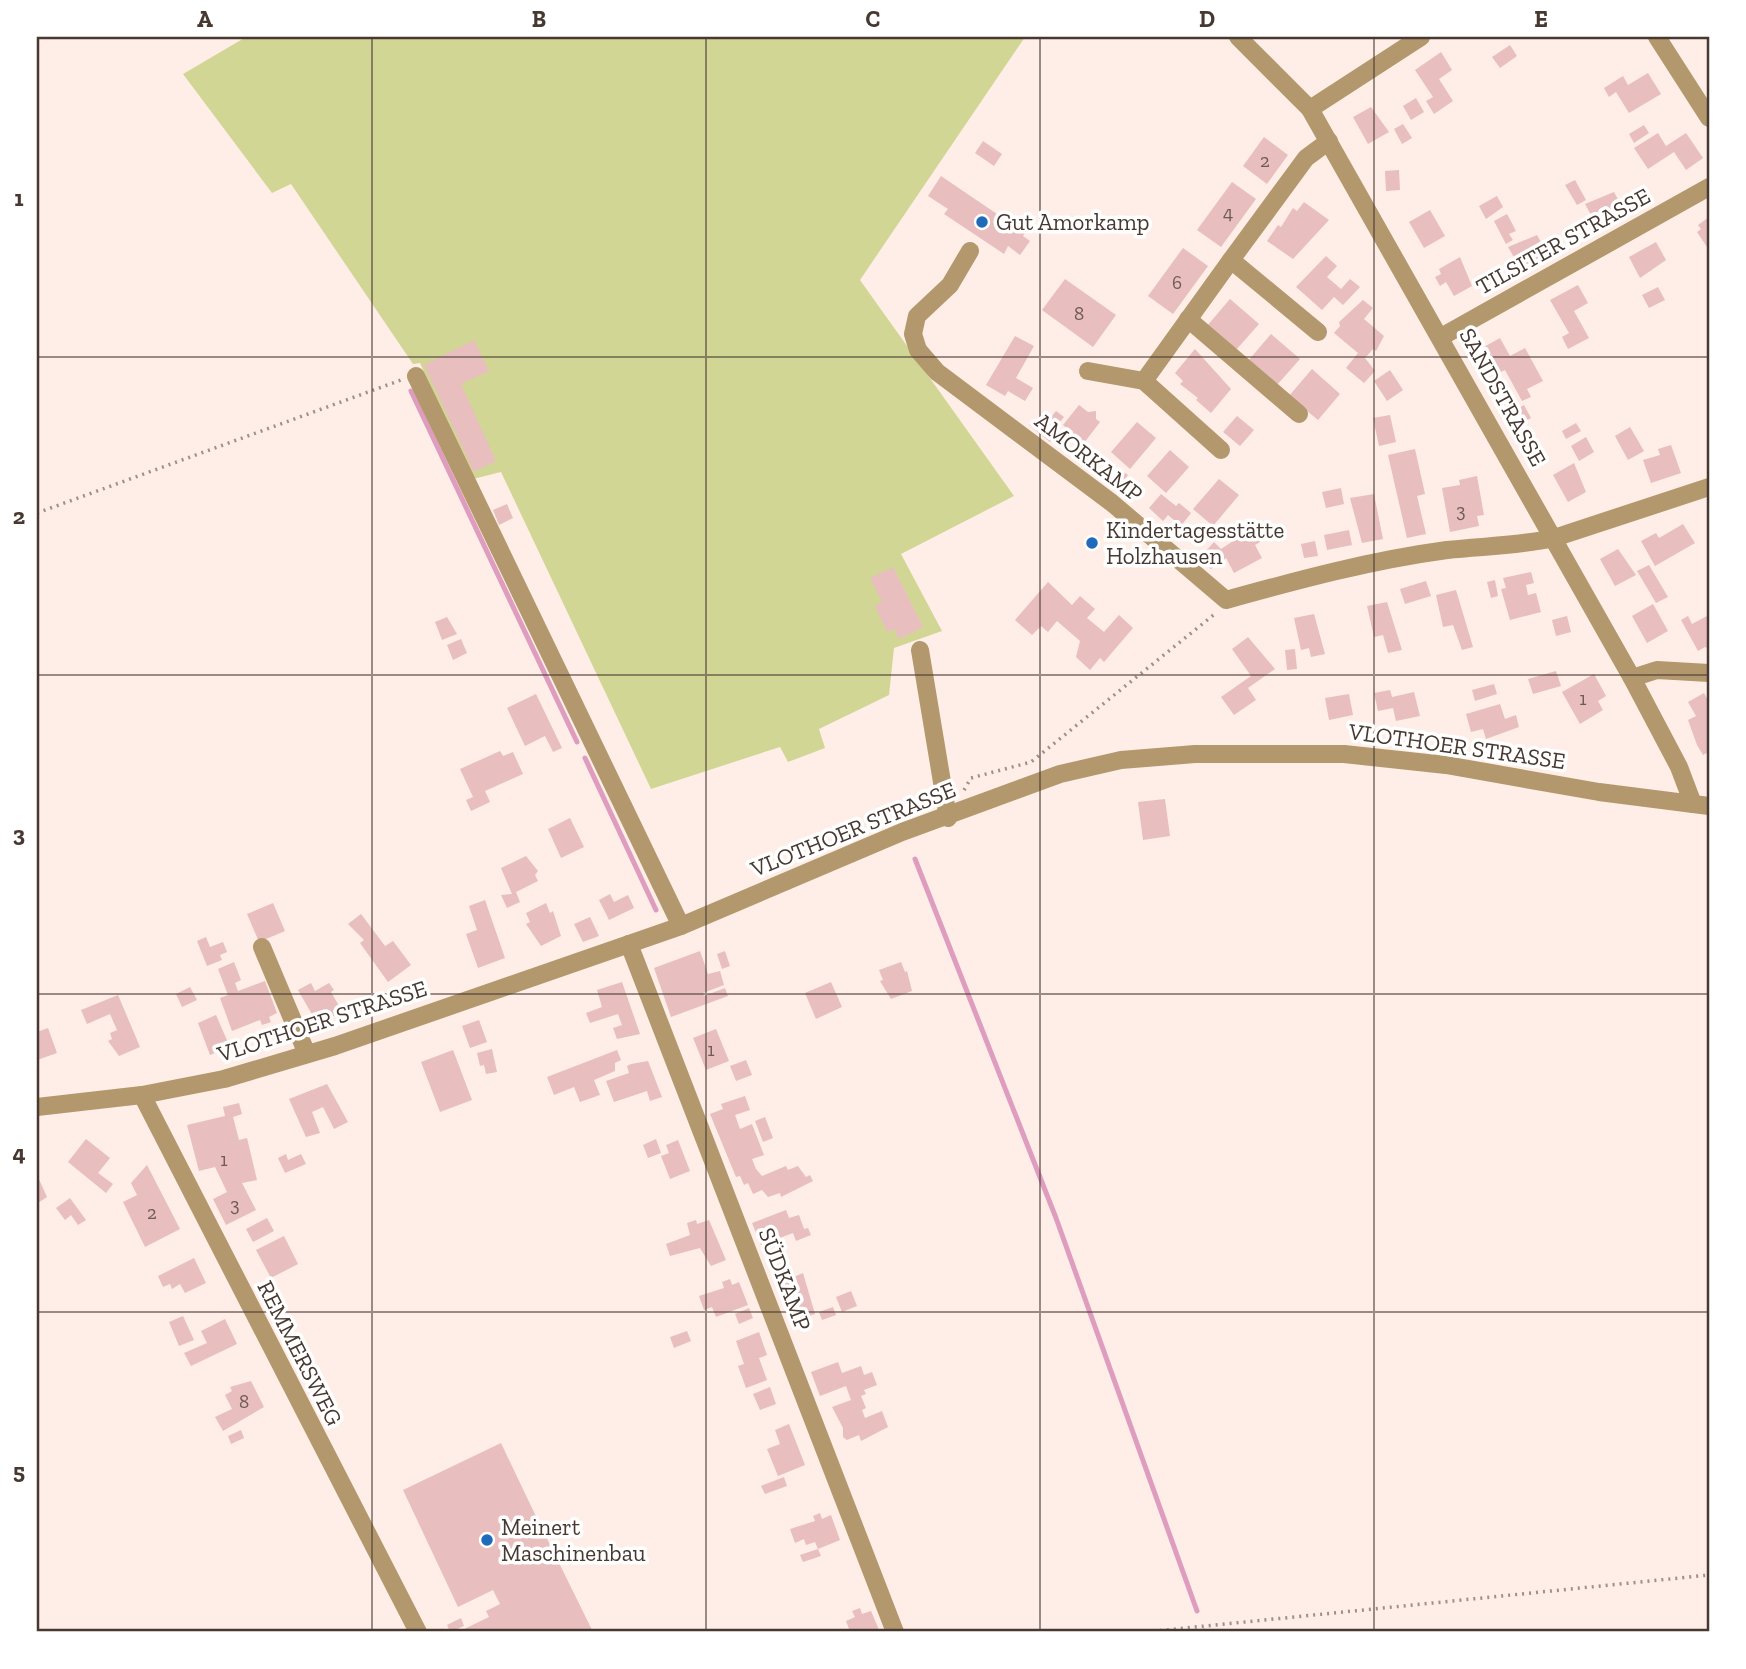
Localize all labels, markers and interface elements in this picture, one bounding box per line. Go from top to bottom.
text: A [197,5,213,33]
text: B [532,5,546,33]
text: C [866,5,880,33]
text: D [1199,5,1215,33]
text: E [1534,5,1548,33]
house number: 2 [1260,149,1270,172]
street label: TILSITER STRASSE [1471,182,1655,300]
text: 1 [14,184,24,212]
house number: 4 [1223,201,1233,224]
place label: Gut Amorkamp [996,208,1150,236]
marker: Gut Amorkamp [974,214,990,230]
house number: 6 [1172,271,1182,294]
house number: 8 [1074,302,1084,325]
street label: SANDSTRASSE [1454,323,1552,471]
street label: AMORKAMP [1030,406,1148,508]
house number: 3 [1456,499,1466,522]
text: 2 [13,502,25,530]
place label: Kindertagesstätte Holzhausen [1106,516,1284,570]
marker: Kindertagesstätte Holzhausen [1084,535,1100,551]
house number: 1 [1579,687,1587,710]
street label: VLOTHOER STRASSE [1346,717,1567,775]
street label: VLOTHOER STRASSE [746,775,960,883]
text: 3 [13,820,25,848]
street label: VLOTHOER STRASSE [213,974,430,1068]
house number: 1 [707,1038,715,1061]
text: 4 [12,1139,26,1167]
house number: 1 [220,1148,228,1171]
house number: 3 [230,1193,240,1216]
house number: 2 [147,1201,157,1224]
street label: SÜDKAMP [753,1224,817,1334]
street label: REMMERSWEG [251,1276,349,1430]
house number: 8 [239,1390,249,1413]
text: 5 [13,1457,25,1485]
place label: Meinert Maschinenbau [501,1513,646,1567]
marker: Meinert Maschinenbau [479,1532,495,1548]

